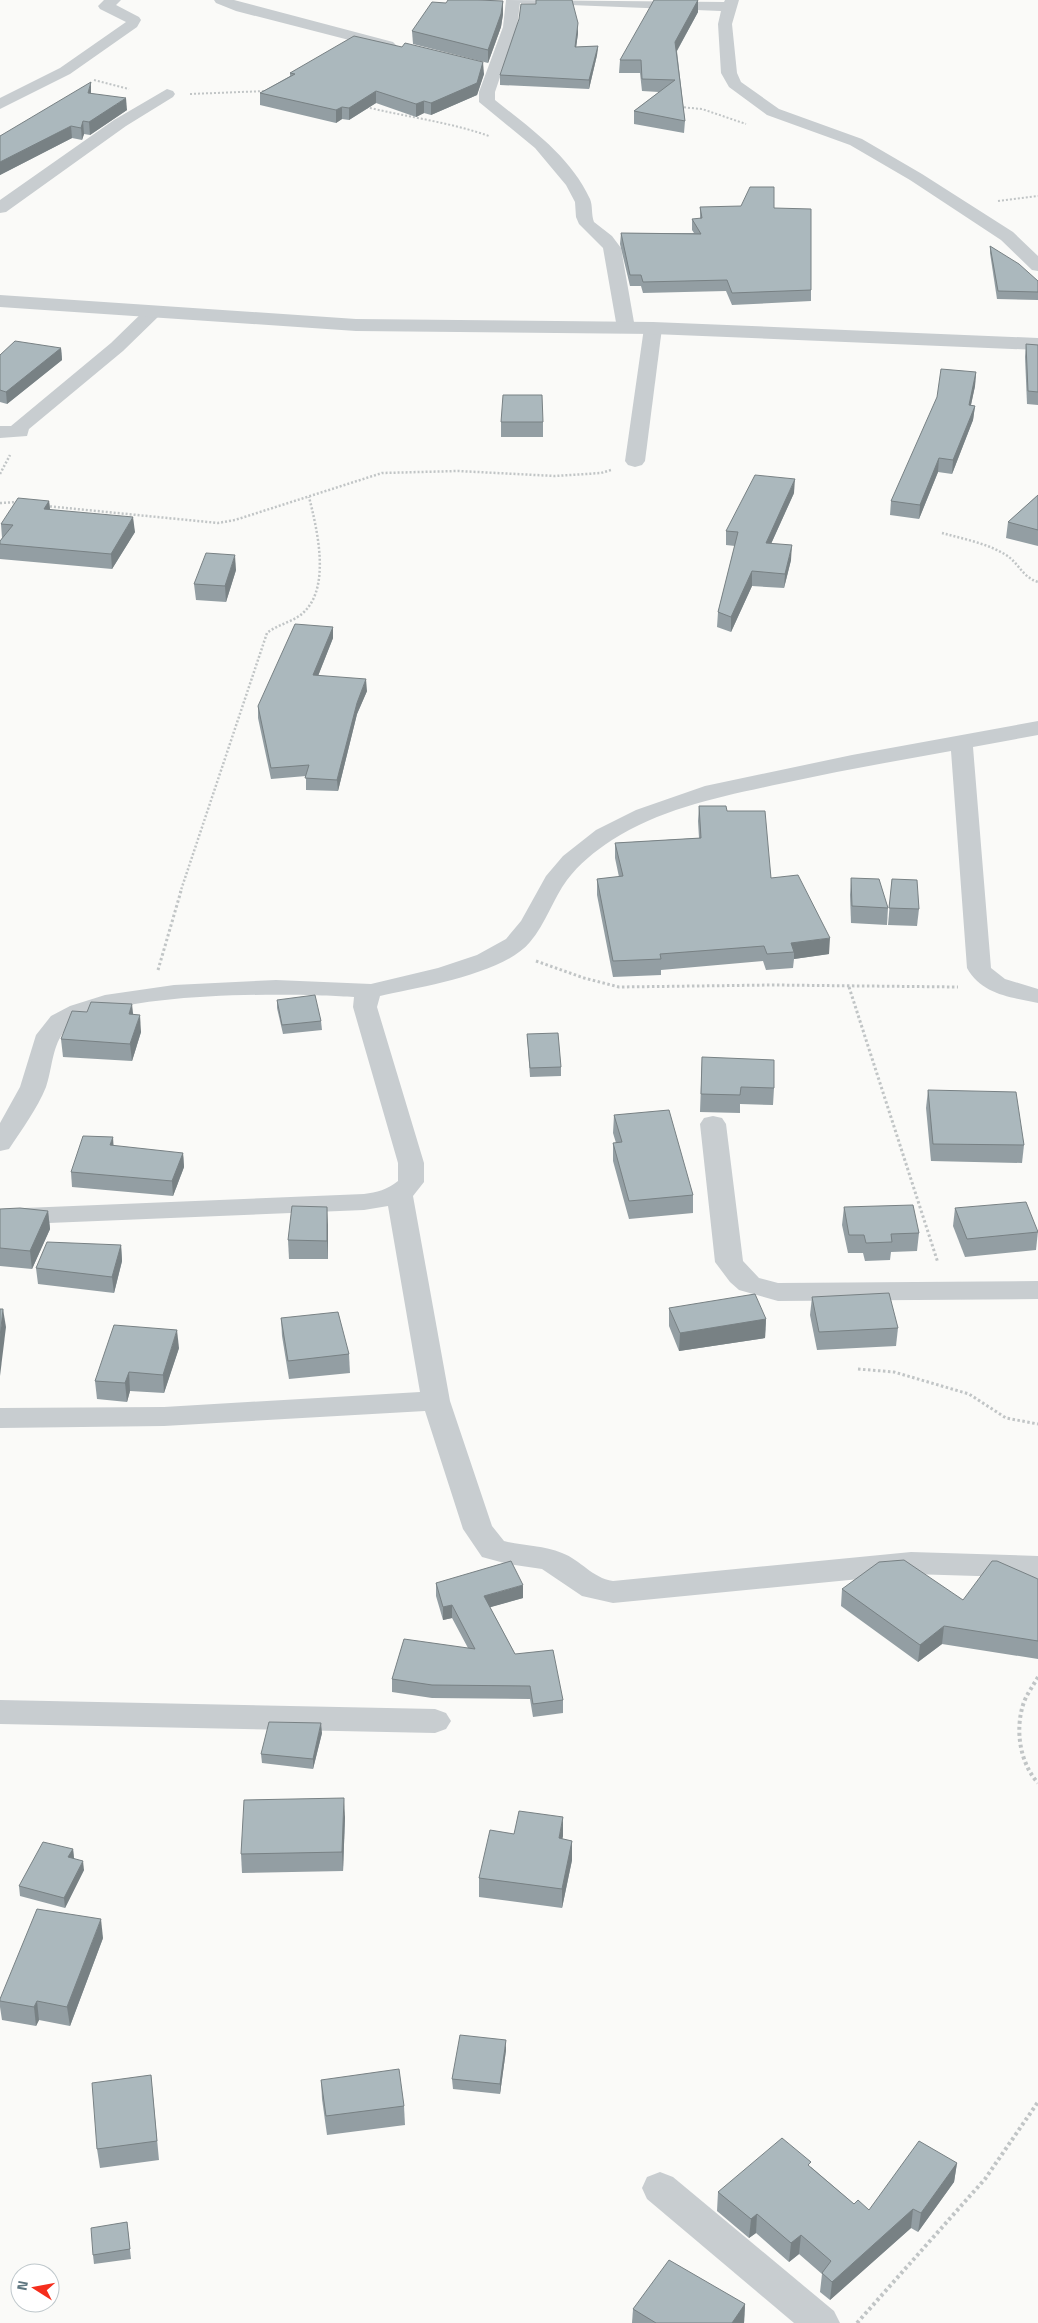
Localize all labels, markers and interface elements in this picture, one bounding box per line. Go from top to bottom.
north arrow [10,2263,60,2313]
text: N [11,2279,33,2292]

